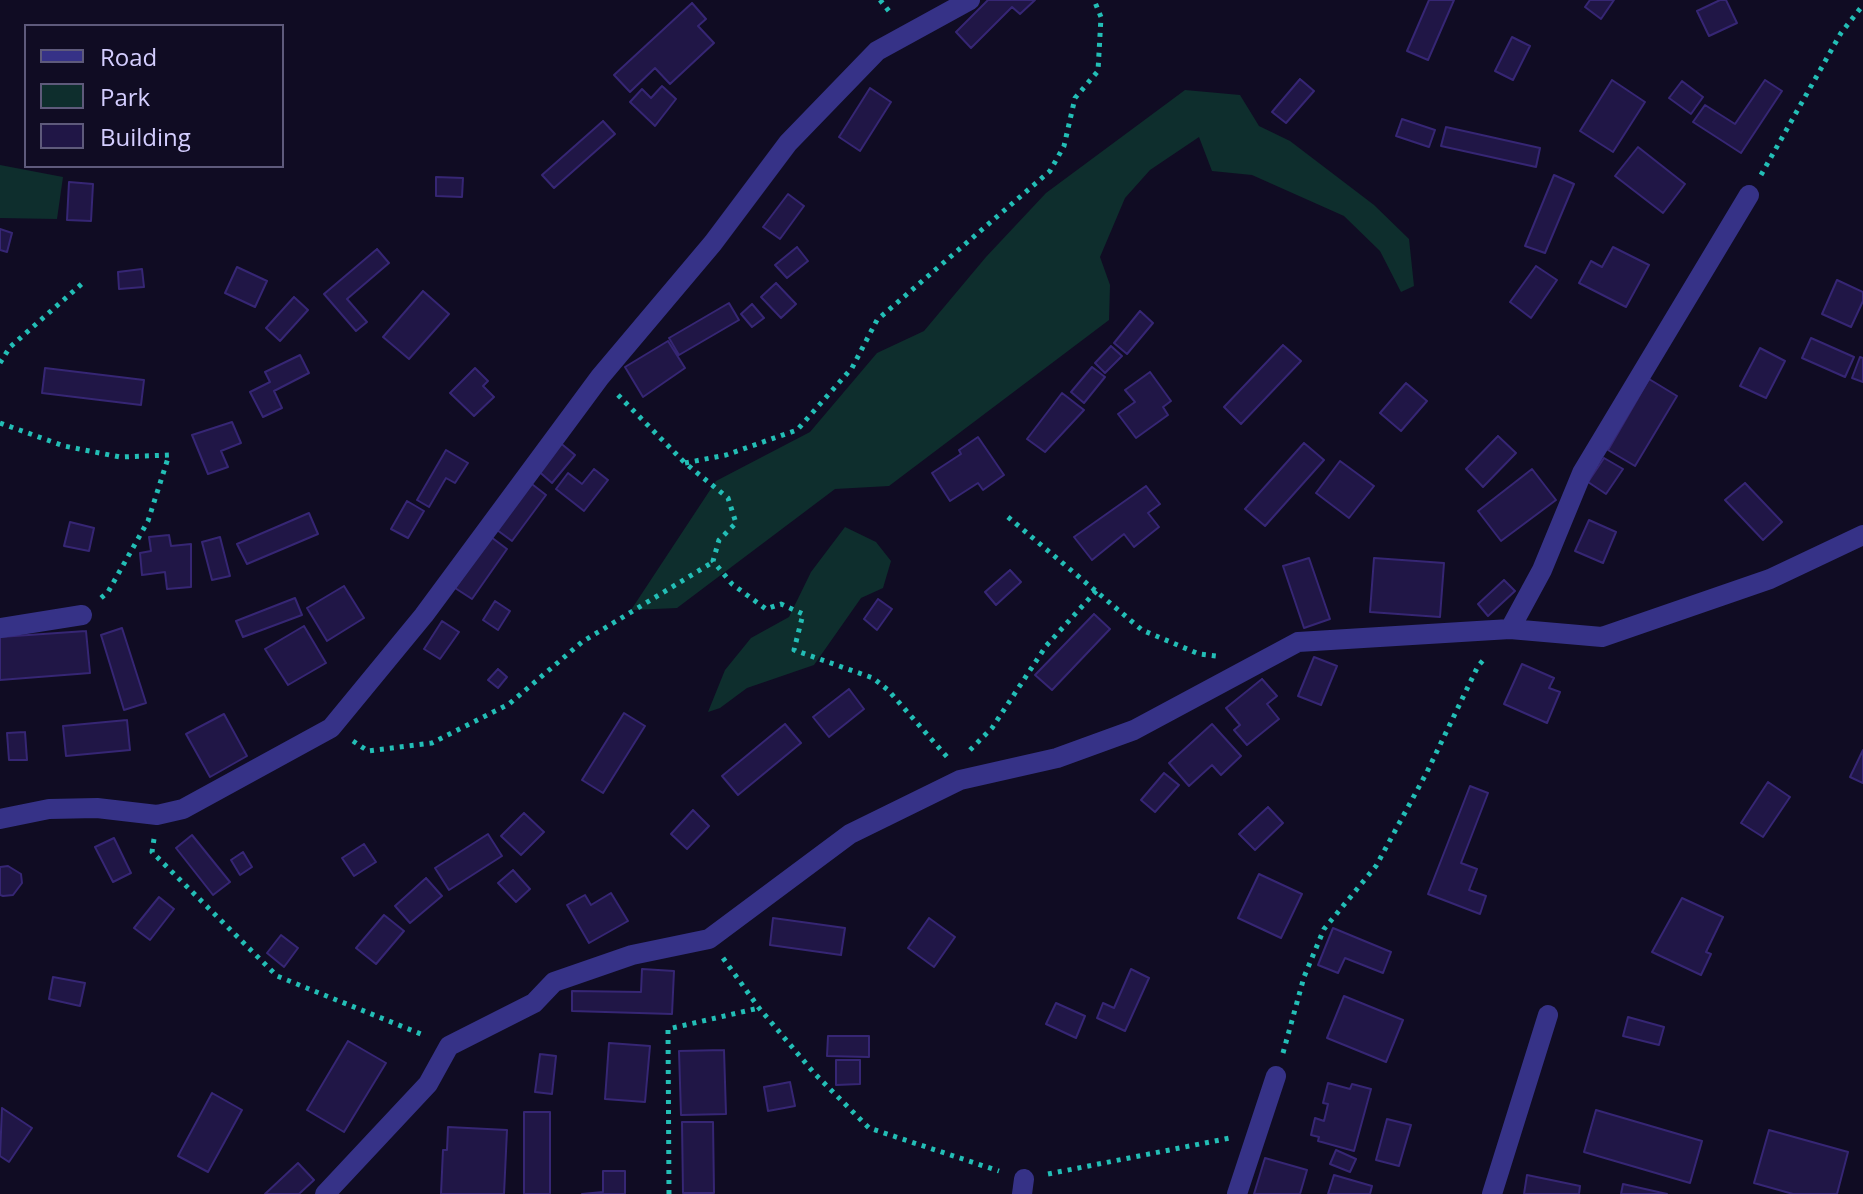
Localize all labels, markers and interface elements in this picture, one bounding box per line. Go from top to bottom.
legend [24,24,284,168]
text: Road [100,40,157,73]
text: Park [100,80,150,113]
text: Building [100,120,191,153]

